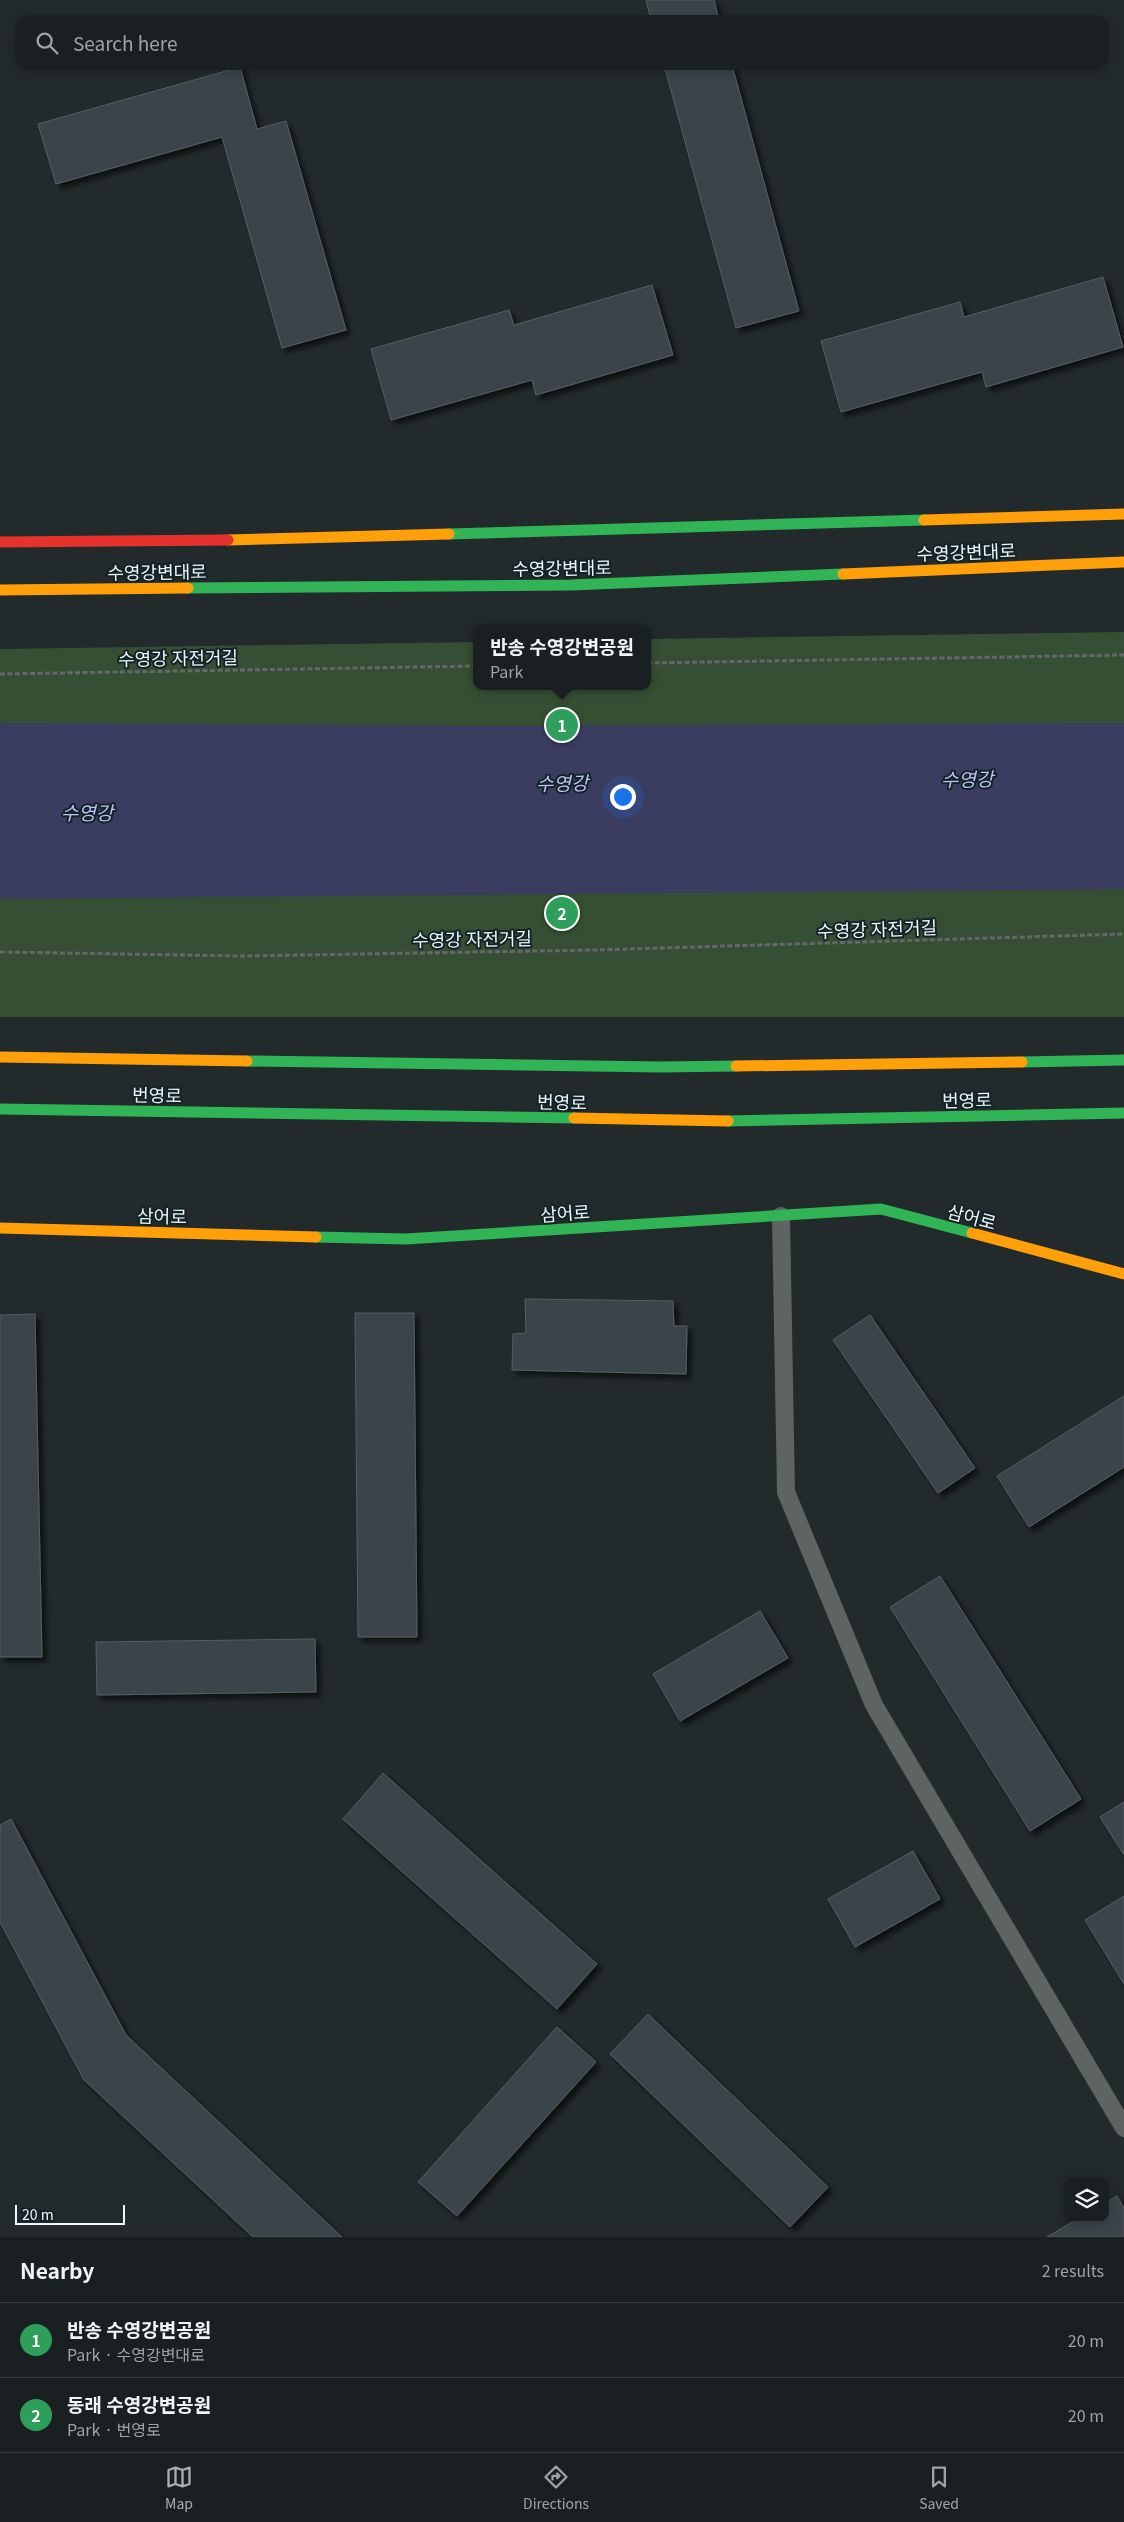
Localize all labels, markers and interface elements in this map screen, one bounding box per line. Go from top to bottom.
search box [15,15,1109,70]
icon: search [33,29,61,57]
text: Search here [73,29,177,56]
street label: 수영강변대로 [916,536,1016,566]
street label: 수영강변대로 [512,553,612,581]
street label: 수영강변대로 [107,557,207,585]
popup [473,625,651,690]
text: 반송 수영강변공원 [490,632,634,659]
street label: 수영강 자전거길 [118,643,238,671]
text: Park [490,659,523,683]
pin: 1 [546,706,578,744]
water label: 수영강 [941,764,996,792]
water label: 수영강 [536,768,591,796]
your location [610,784,636,810]
water label: 수영강 [61,798,116,825]
pin: 2 [546,894,578,932]
street label: 수영강 자전거길 [817,913,937,943]
street label: 수영강 자전거길 [412,924,532,952]
street label: 번영로 [132,1081,182,1107]
street label: 번영로 [942,1086,992,1112]
street label: 번영로 [537,1088,587,1114]
street label: 삼어로 [539,1197,591,1227]
street label: 삼어로 [945,1197,999,1235]
street label: 삼어로 [137,1202,187,1228]
map controls [1064,2177,1109,2222]
button: layers [1064,2177,1109,2222]
scale bar [15,2202,125,2225]
text: 20 m [22,2204,54,2224]
text: Nearby [20,2255,94,2285]
text: 2 results [1042,2258,1104,2282]
text: 반송 수영강변공원 [67,2315,211,2342]
text: 1 [31,2328,41,2352]
text: 20 m [1068,2328,1104,2352]
text: Park · 수영강변대로 [67,2342,205,2366]
text: 동래 수영강변공원 [67,2390,211,2417]
text: 2 [31,2403,41,2427]
text: 20 m [1068,2403,1104,2427]
text: Park · 번영로 [67,2417,161,2441]
tab: Map [165,2463,193,2513]
tab: Directions [523,2463,589,2513]
tab: Saved [919,2463,959,2513]

